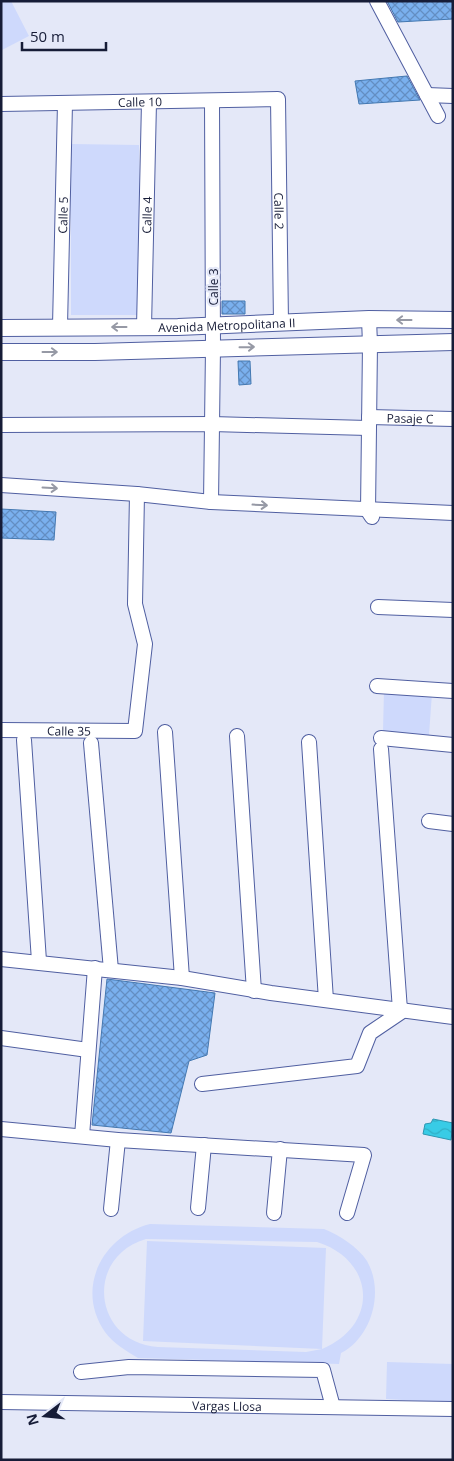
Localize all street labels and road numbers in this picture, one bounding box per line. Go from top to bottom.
street label: Calle 10 [118,93,162,110]
street label: Calle 2 [271,192,288,230]
street label: Calle 5 [54,196,71,234]
street label: Calle 4 [138,196,155,234]
street label: Calle 3 [205,268,222,306]
street label: Avenida Metropolitana II [158,314,296,336]
street label: Pasaje C [386,409,434,427]
street label: Calle 35 [47,722,91,739]
street label: Vargas Llosa [192,1396,262,1415]

